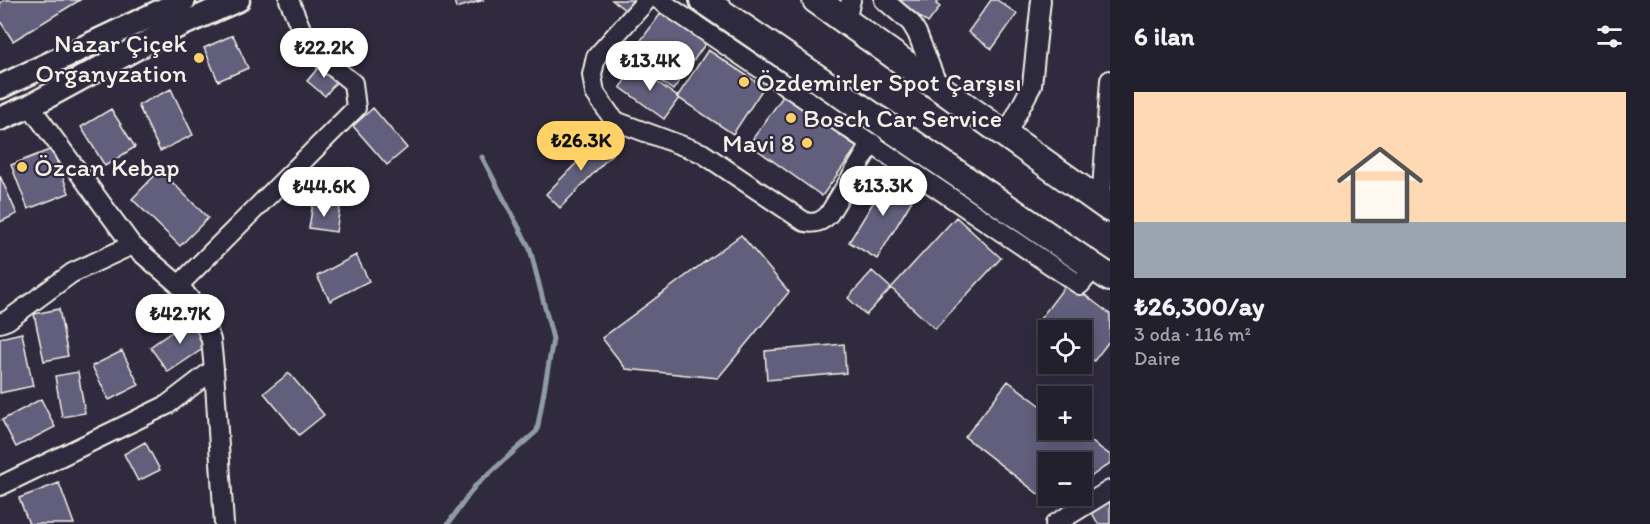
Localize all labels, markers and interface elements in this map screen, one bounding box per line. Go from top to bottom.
text: 6 ilan [1134,20,1194,52]
icon: filters [1593,20,1626,53]
place label: Nazar Çiçek Organyzation [35,27,188,89]
pin: ₺22.2K [275,28,373,79]
text: ₺22.2K [294,35,354,59]
pin: ₺13.4K [601,41,699,92]
text: ₺13.4K [620,48,680,72]
marker: Nazar Çiçek Organyzation [192,51,206,65]
place label: Özdemirler Spot Çarşısı [756,66,1022,98]
marker: Özdemirler Spot Çarşısı [737,75,751,89]
place label: Bosch Car Service [803,102,1002,134]
marker: Bosch Car Service [784,111,798,125]
pin: ₺26.3K [532,121,630,172]
place label: Mavi 8 [722,127,795,159]
text: ₺26.3K [551,128,611,152]
icon: home [1326,131,1434,239]
marker: Mavi 8 [800,136,814,150]
place label: Özcan Kebap [34,151,180,183]
marker: Özcan Kebap [15,160,29,174]
pin: ₺13.3K [834,166,932,217]
pin: ₺44.6K [275,167,373,218]
text: ₺13.3K [853,173,913,197]
text: ₺44.6K [292,174,356,198]
text: ₺26,300/ay [1134,290,1264,322]
pin: ₺42.7K [131,294,229,345]
text: ₺42.7K [150,301,210,325]
map controls [1038,320,1092,506]
button: locate [1038,320,1092,374]
text: 3 oda · 116 m² [1134,322,1251,346]
text: Daire [1134,346,1180,370]
button: + [1038,386,1092,440]
button: − [1038,452,1092,506]

